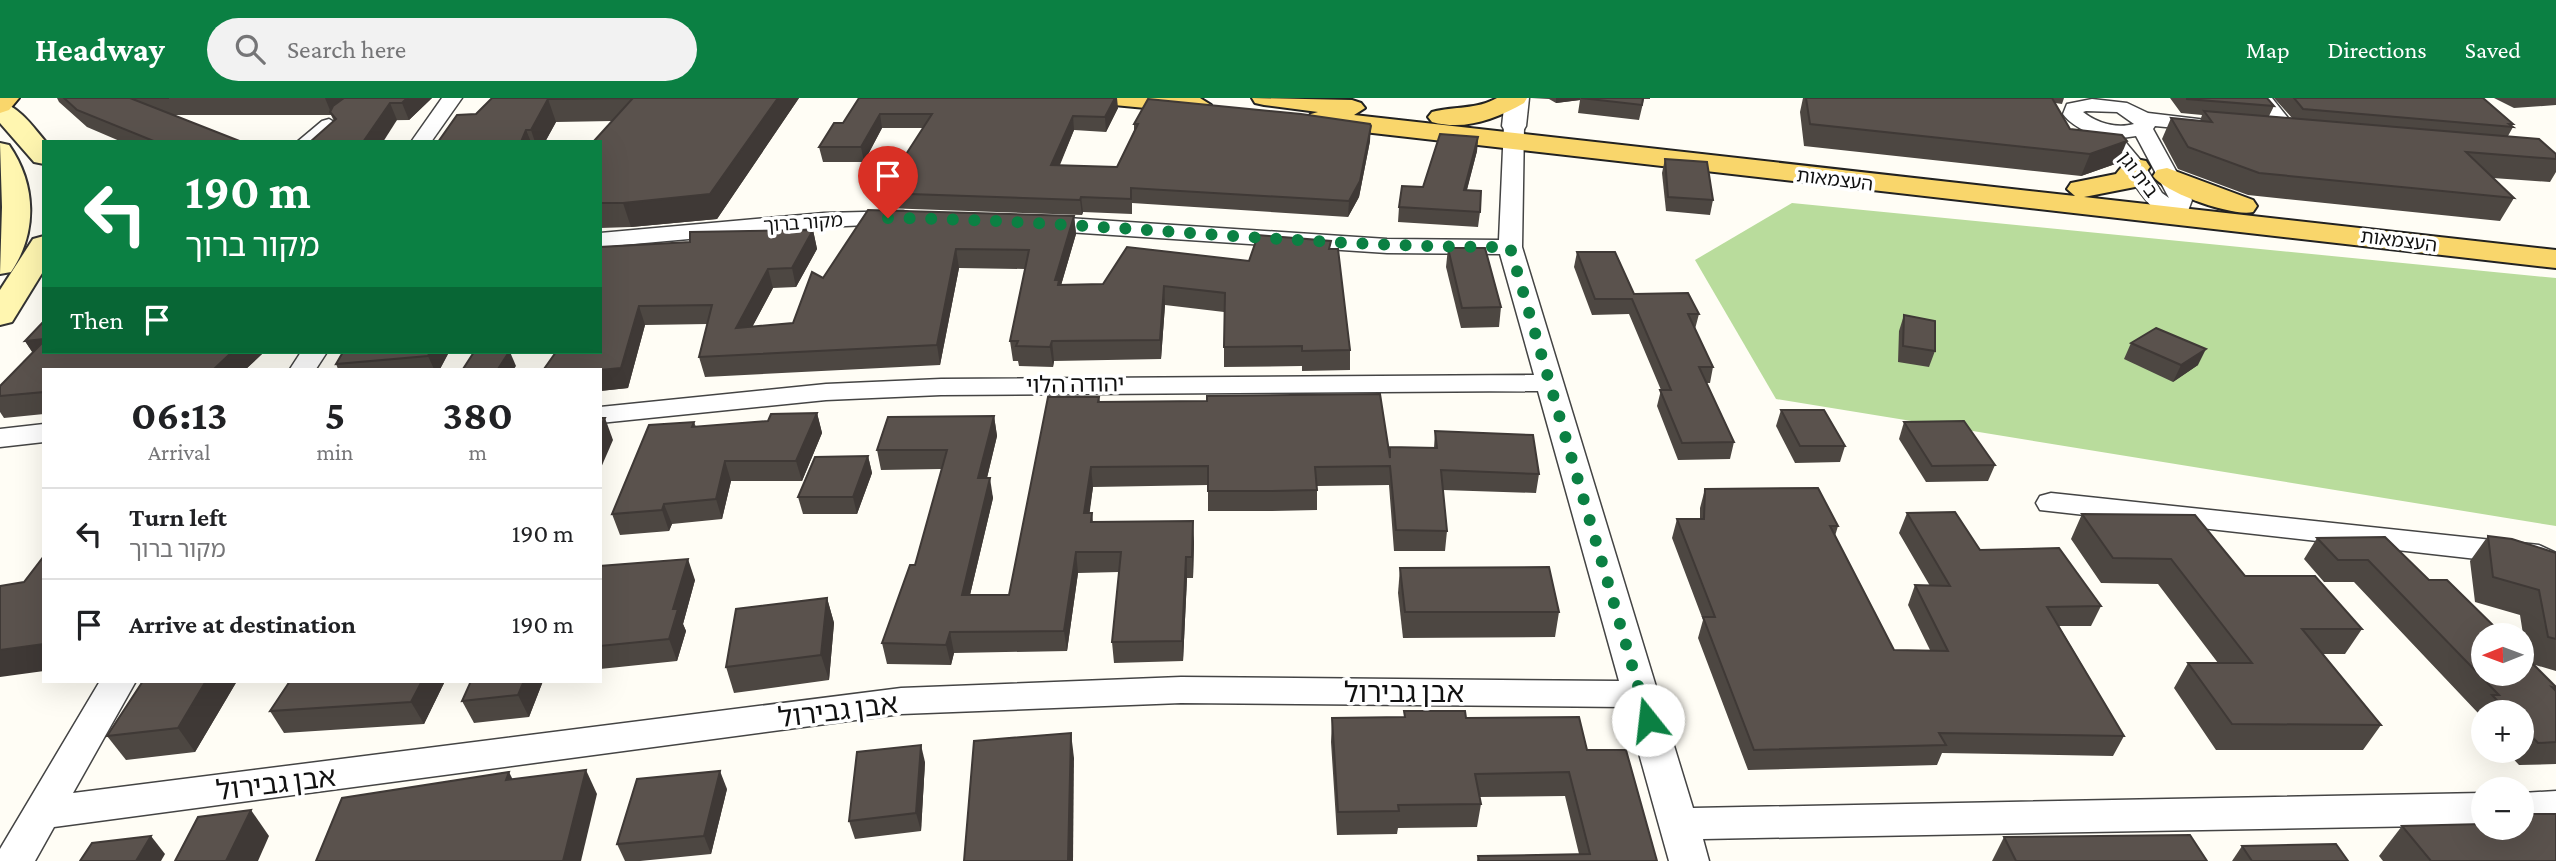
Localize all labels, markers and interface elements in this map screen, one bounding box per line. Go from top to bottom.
search box [207,18,697,81]
icon: search [231,30,269,68]
text: Headway [35,31,165,68]
text: Search here [287,35,406,64]
text: Map [2246,36,2290,63]
text: Directions [2328,36,2427,63]
text: Saved [2465,36,2521,63]
pin [858,146,918,218]
street label: בית וגן [2115,147,2163,201]
icon: arrive [869,157,907,195]
text: 190 m [185,164,311,219]
street label: העצמאות [1795,164,1874,195]
icon: left [70,168,161,259]
street label: מקור ברוך [762,209,844,236]
street label: העצמאות [2359,225,2438,256]
text: מקור ברוך [185,227,320,263]
icon: arrive [138,301,176,339]
text: Then [70,306,124,335]
street label: יהודה הלוי [1026,370,1124,398]
text: 06:13 [131,391,227,438]
text: 5 [325,391,345,438]
text: 380 [442,391,513,438]
text: Arrival [148,439,211,465]
text: min [317,439,353,465]
text: m [468,439,487,465]
text: Turn left [129,503,227,532]
icon: left [70,515,108,553]
text: 190 m [512,519,574,548]
text: מקור ברוך [129,536,226,562]
icon: arrive [70,606,108,644]
text: Arrive at destination [129,610,356,639]
text: 190 m [512,610,574,639]
north arrow [2471,623,2534,686]
map controls [2471,623,2534,840]
street label: אבן גבירול [1344,677,1464,708]
position arrow [1611,683,1685,757]
street label: אבן גבירול [777,688,900,733]
button: + [2471,700,2534,763]
street label: אבן גבירול [215,761,338,806]
button: − [2471,777,2534,840]

